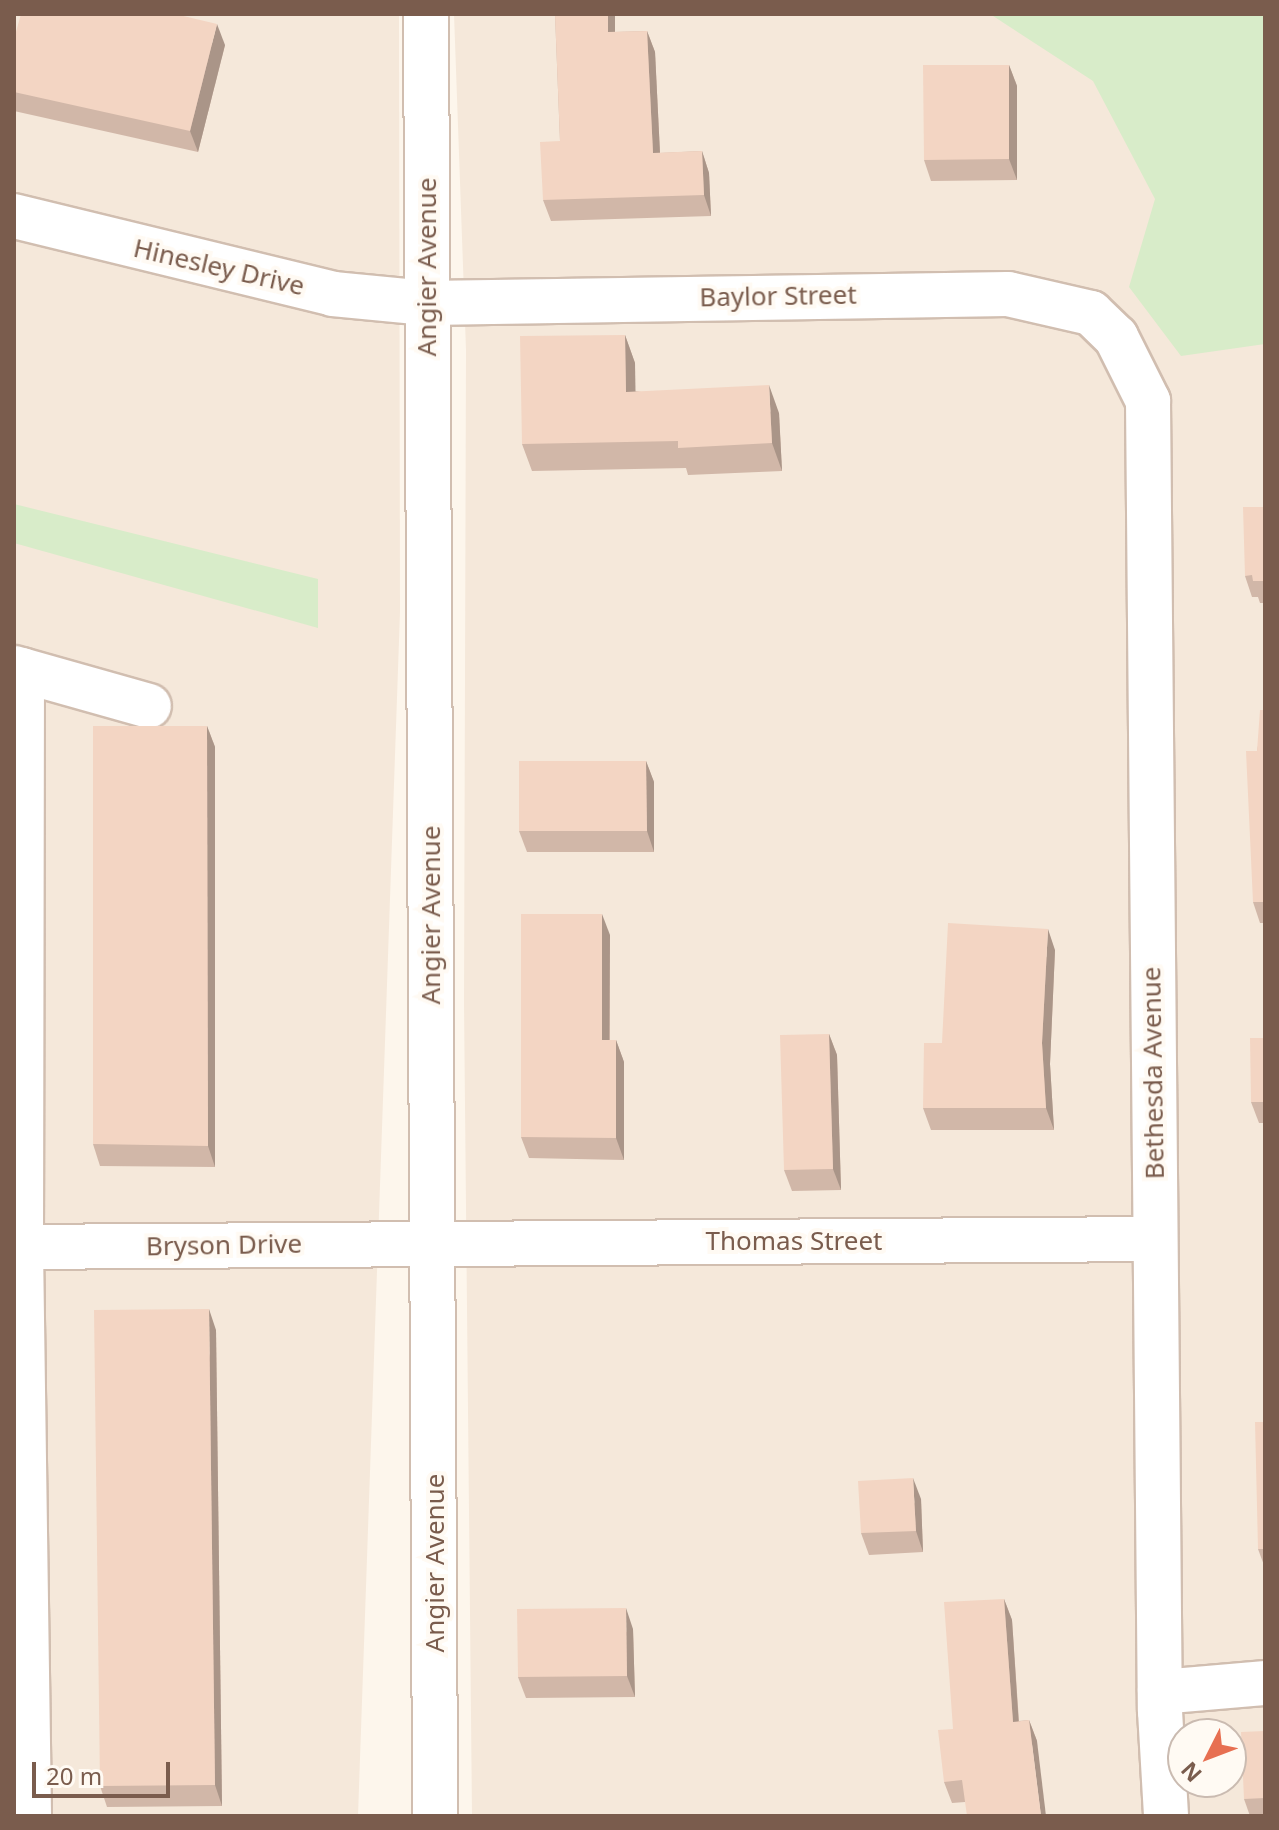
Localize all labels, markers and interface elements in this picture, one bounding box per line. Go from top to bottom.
street label: Angier Avenue [411,178,443,356]
street label: Hinesley Drive [131,232,307,302]
street label: Baylor Street [699,279,857,313]
street label: Angier Avenue [415,826,447,1004]
street label: Bethesda Avenue [1136,966,1170,1180]
street label: Thomas Street [706,1225,882,1257]
street label: Bryson Drive [146,1228,302,1262]
street label: Angier Avenue [419,1474,451,1652]
north arrow [1167,1718,1247,1798]
scale bar [36,1746,174,1796]
text: N [1174,1756,1208,1789]
text: 20 m [46,1759,102,1792]

